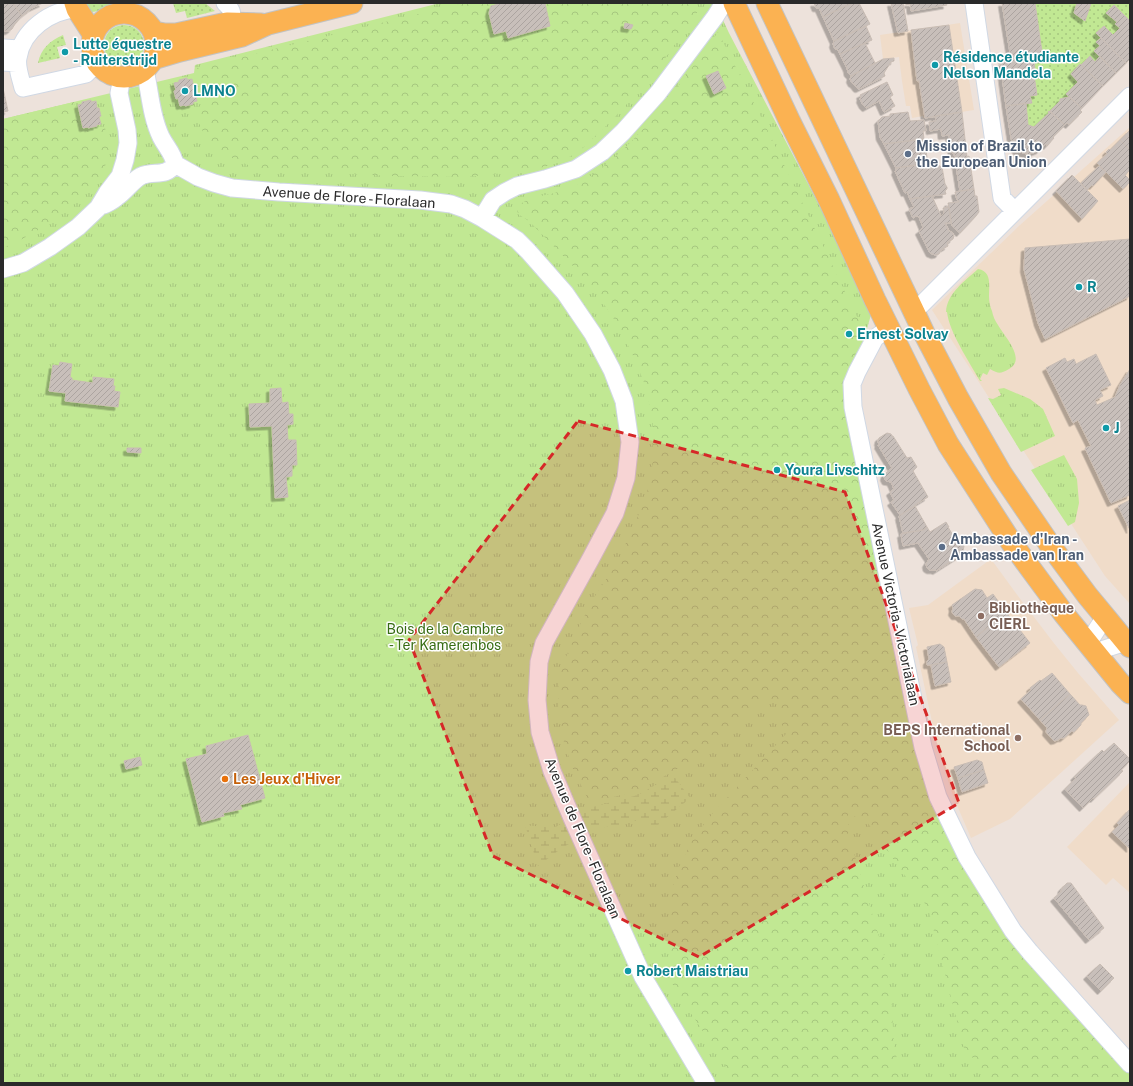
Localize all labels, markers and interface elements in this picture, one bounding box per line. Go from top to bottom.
place label: Lutte équestre - Ruiterstrijd [73,36,172,68]
marker: Lutte équestre - Ruiterstrijd [60,47,70,57]
place label: Résidence étudiante Nelson Mandela [943,49,1079,81]
marker: Résidence étudiante Nelson Mandela [930,60,940,70]
place label: LMNO [193,83,236,99]
marker: LMNO [180,86,190,96]
place label: Mission of Brazil to the European Union [916,138,1047,170]
marker: Mission of Brazil to the European Union [903,149,913,159]
street label: Avenue de Flore - Floralaan [262,183,436,211]
place label: R [1087,279,1097,295]
marker: R [1074,282,1084,292]
place label: Ernest Solvay [857,326,949,342]
marker: Ernest Solvay [844,329,854,339]
place label: J [1114,420,1120,436]
marker: J [1101,423,1111,433]
place label: Youra Livschitz [785,462,885,478]
marker: Youra Livschitz [772,465,782,475]
street label: Avenue Victoria - Victorialaan [869,521,923,707]
place label: Ambassade d'Iran - Ambassade van Iran [950,531,1084,563]
marker: Ambassade d'Iran - Ambassade van Iran [937,542,947,552]
place label: Bibliothèque CIERL [989,600,1074,632]
marker: Bibliothèque CIERL [976,611,986,621]
park label: Bois de la Cambre - Ter Kamerenbos [386,621,504,653]
place label: BEPS International School [883,722,1010,754]
marker: BEPS International School [1013,733,1023,743]
street label: Avenue de Flore - Floralaan [542,755,624,921]
place label: Les Jeux d'Hiver [233,771,340,787]
marker: Les Jeux d'Hiver [220,774,230,784]
place label: Robert Maistriau [636,963,748,979]
marker: Robert Maistriau [623,966,633,976]

